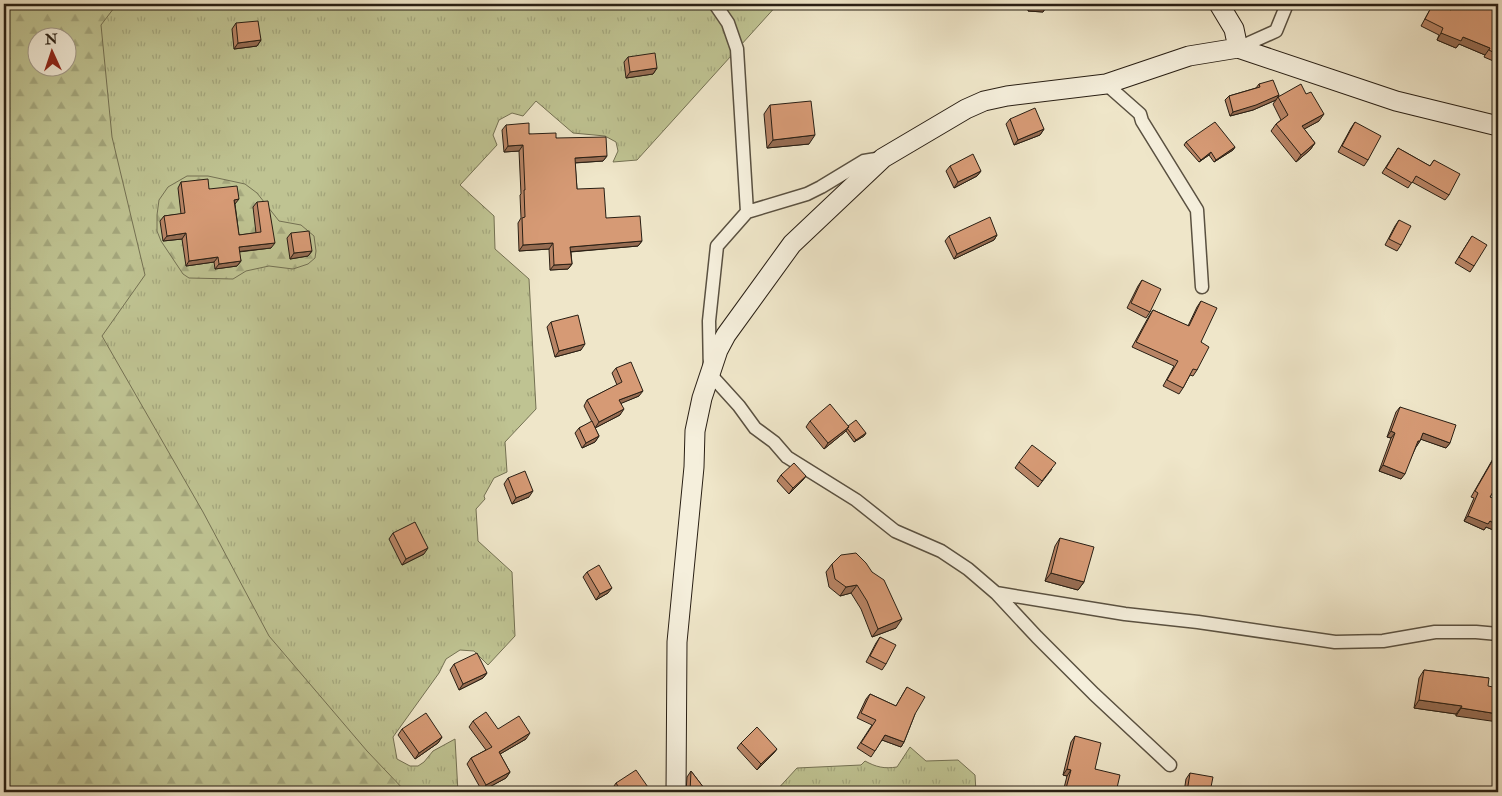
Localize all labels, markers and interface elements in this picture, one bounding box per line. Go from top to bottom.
north arrow [28,28,78,78]
text: N [44,31,59,48]

